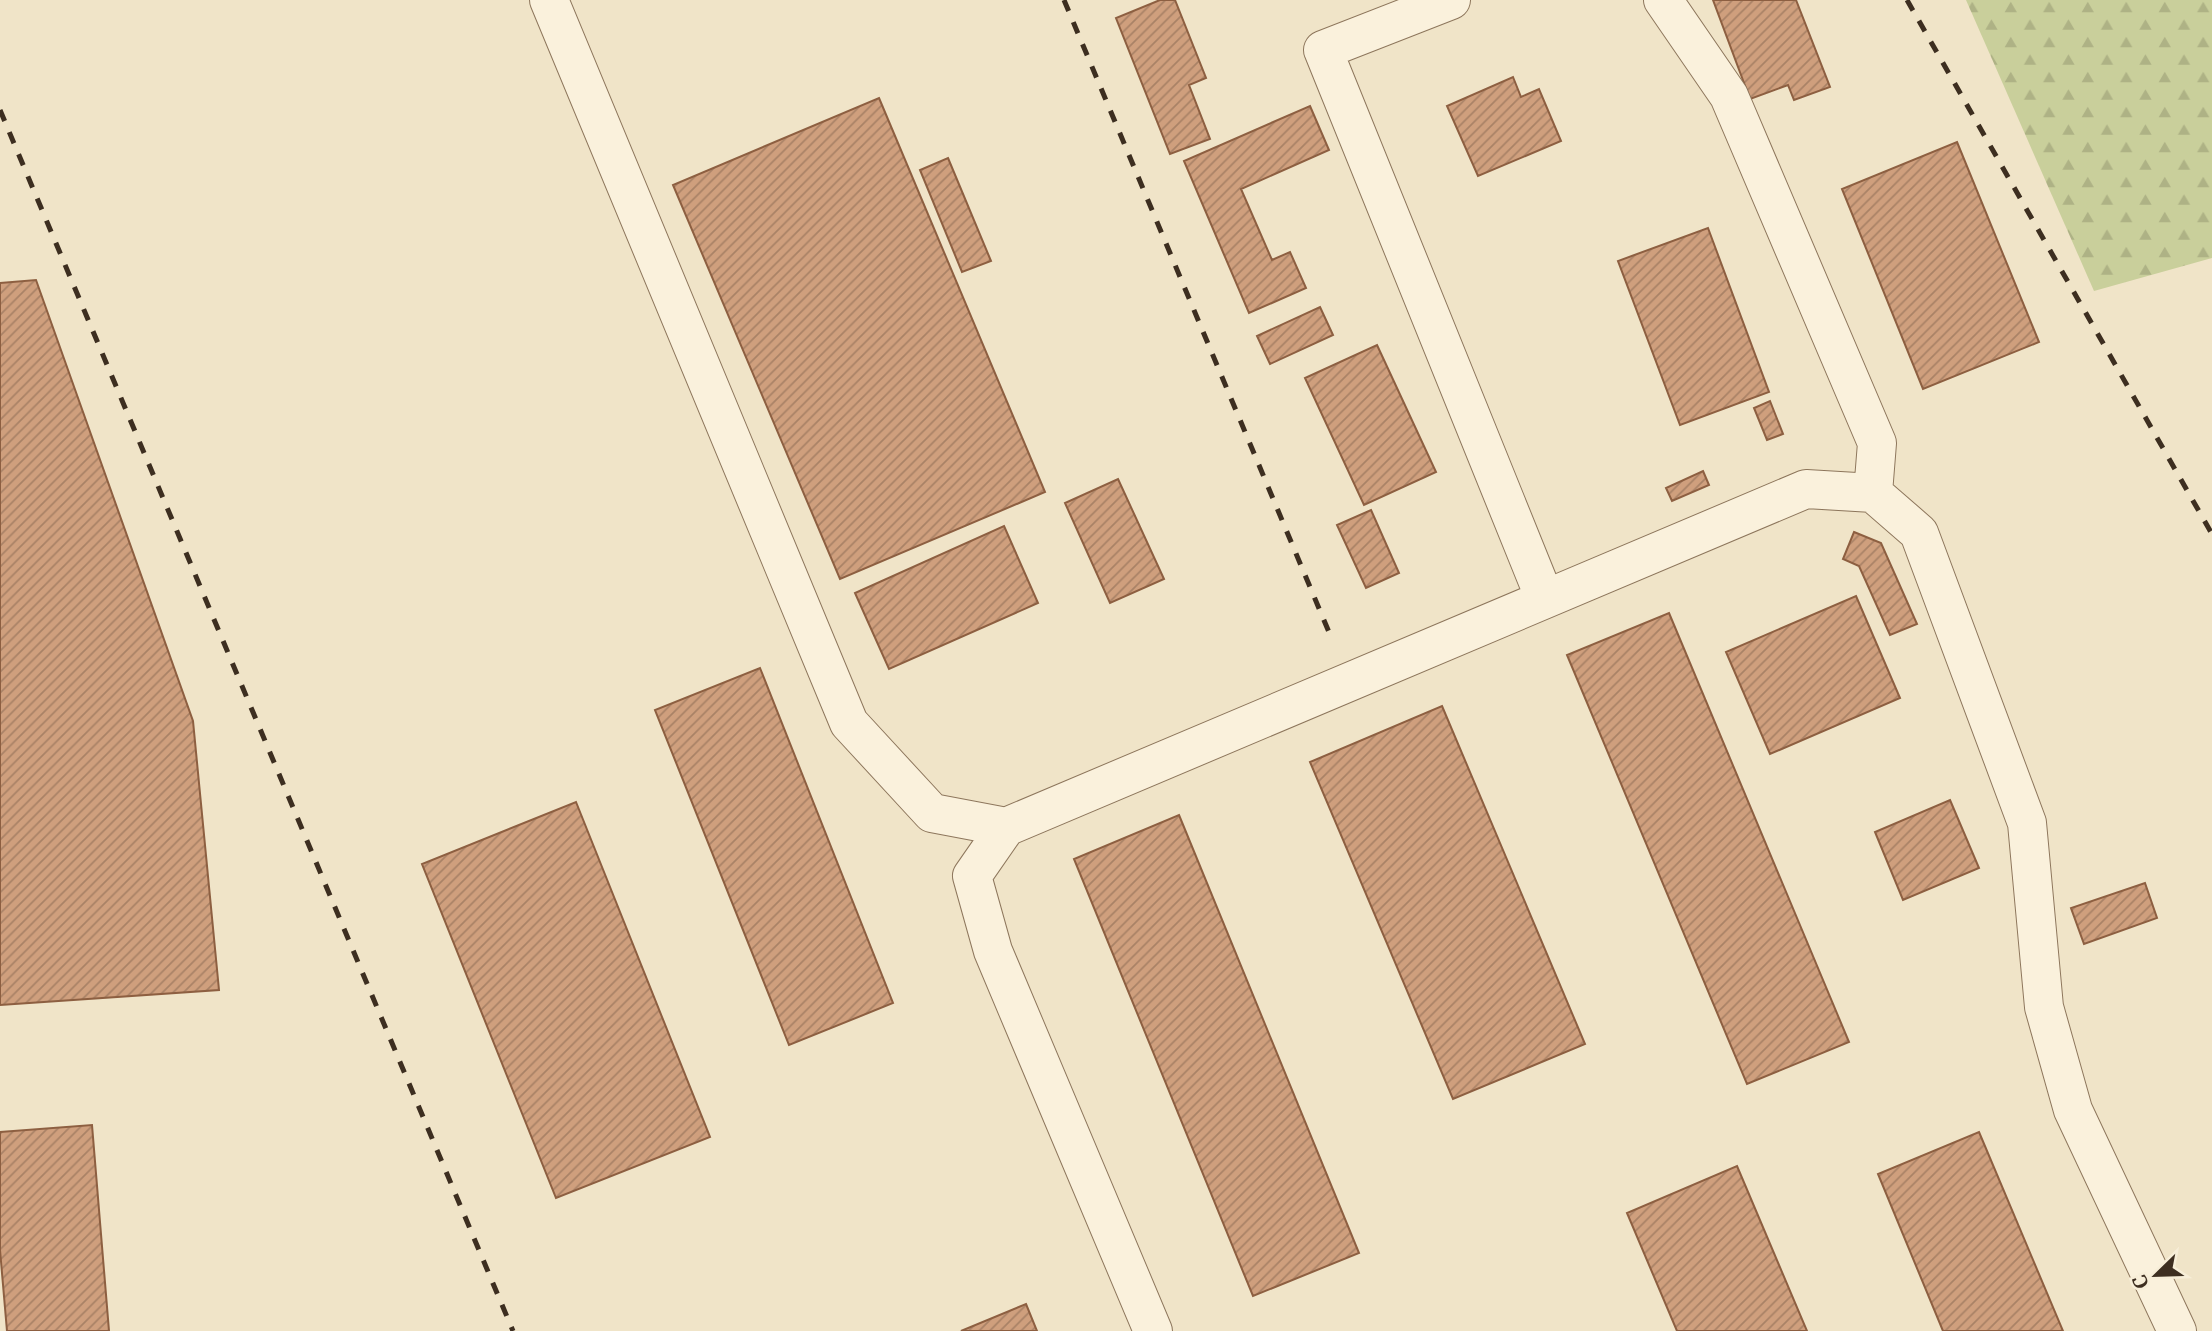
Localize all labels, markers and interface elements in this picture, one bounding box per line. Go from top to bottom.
north arrow [2121,1240,2191,1310]
text: С [2127,1271,2154,1292]

